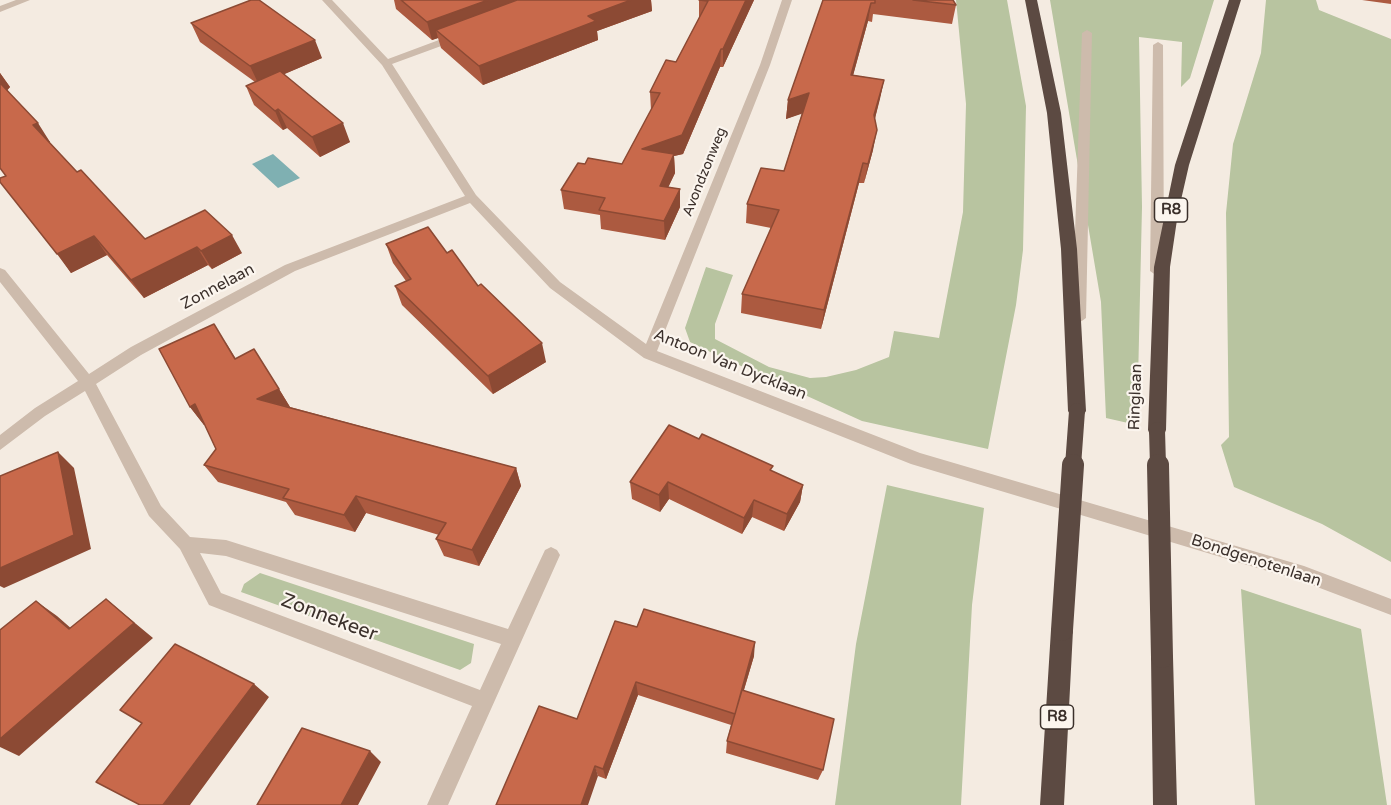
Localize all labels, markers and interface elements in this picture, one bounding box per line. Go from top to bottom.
street label: Avondzonweg [679,125,731,219]
road number: R8 [1154,198,1188,222]
street label: Zonnelaan [178,260,258,314]
street label: Antoon Van Dycklaan [651,326,809,404]
street label: Ringlaan [1125,363,1147,431]
street label: Bondgenotenlaan [1189,531,1323,591]
street label: Zonnekeer [277,589,381,647]
road number: R8 [1040,705,1074,729]

